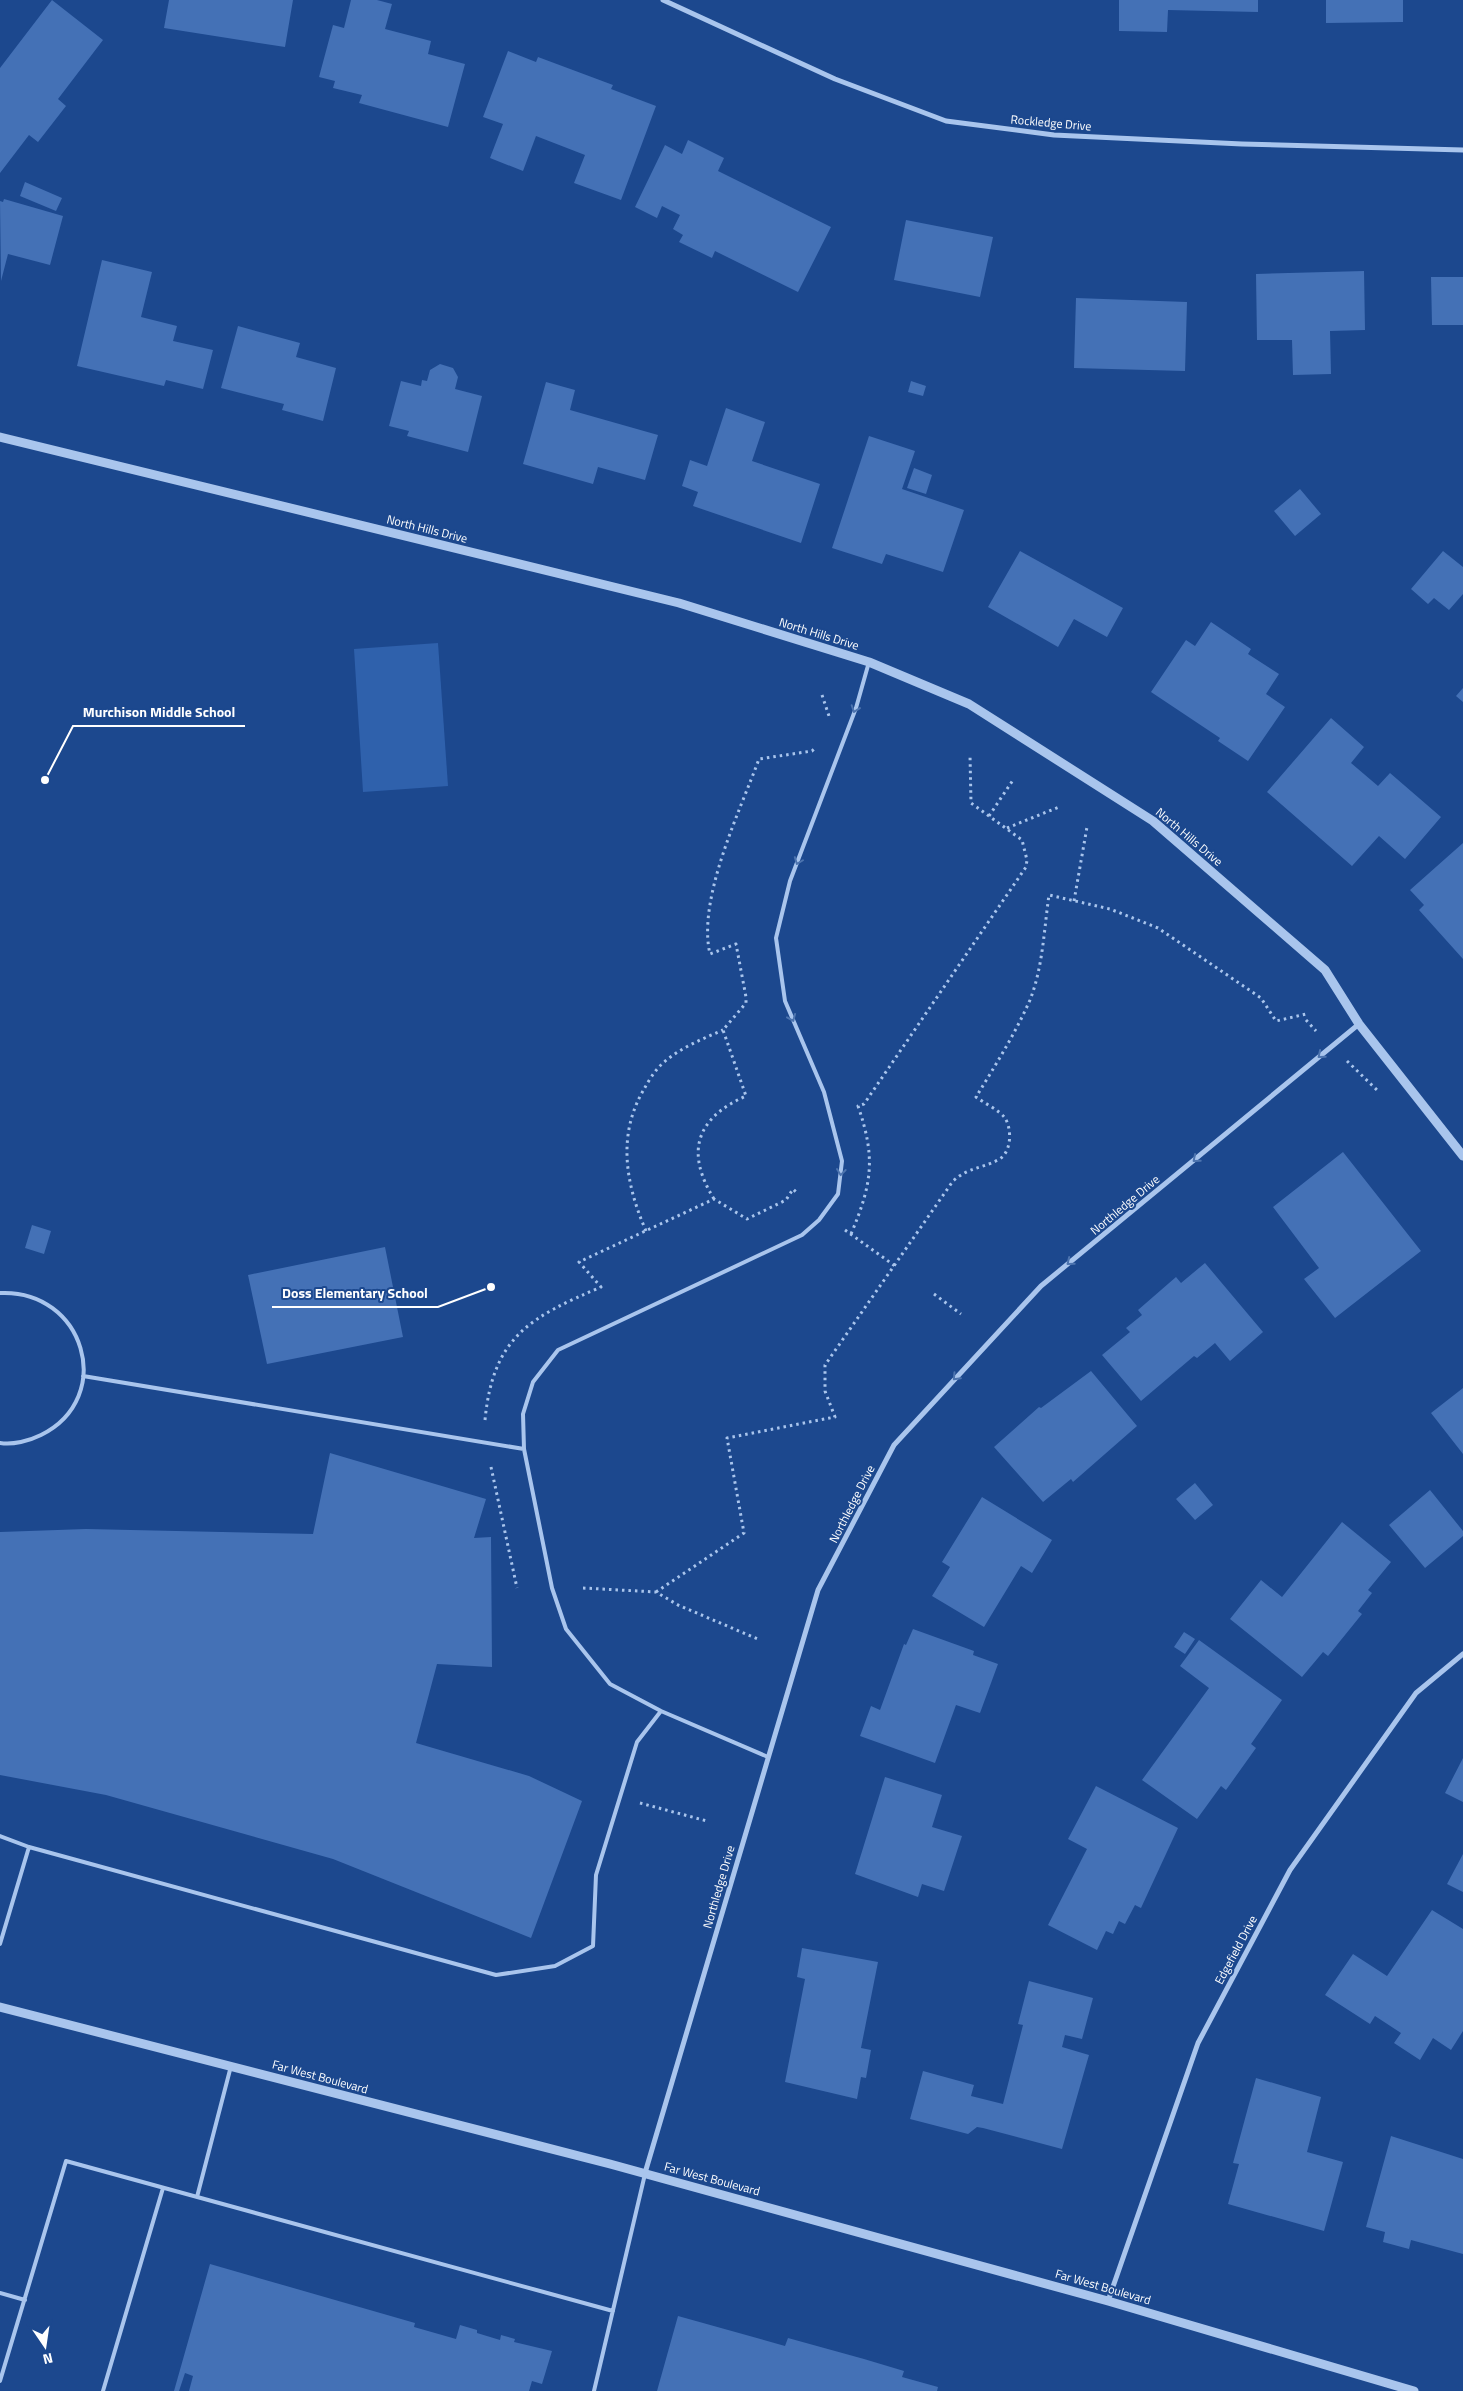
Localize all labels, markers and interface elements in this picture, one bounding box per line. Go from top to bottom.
street label: Rockledge Drive [1010,110,1092,135]
street label: North Hills Drive [385,509,469,548]
street label: North Hills Drive [777,612,861,655]
callout: Murchison Middle School [73,697,245,726]
text: Murchison Middle School [83,701,235,722]
one-way arrow [851,704,861,713]
street label: North Hills Drive [1152,803,1227,870]
one-way arrow [794,856,804,865]
one-way arrow [785,1013,796,1022]
one-way arrow [1318,1050,1327,1058]
one-way arrow [1193,1153,1202,1161]
one-way arrow [836,1167,846,1176]
street label: Northledge Drive [1086,1170,1164,1239]
one-way arrow [1067,1256,1076,1265]
callout: Doss Elementary School [272,1278,438,1307]
text: Doss Elementary School [282,1282,428,1303]
one-way arrow [953,1372,962,1381]
street label: Northledge Drive [824,1461,879,1546]
street label: Northledge Drive [698,1843,739,1931]
street label: Edgefield Drive [1209,1912,1262,1988]
street label: Far West Boulevard [270,2055,370,2098]
street label: Far West Boulevard [662,2157,762,2200]
street label: Far West Boulevard [1053,2264,1153,2309]
north arrow [20,2321,70,2371]
text: N [41,2348,55,2370]

